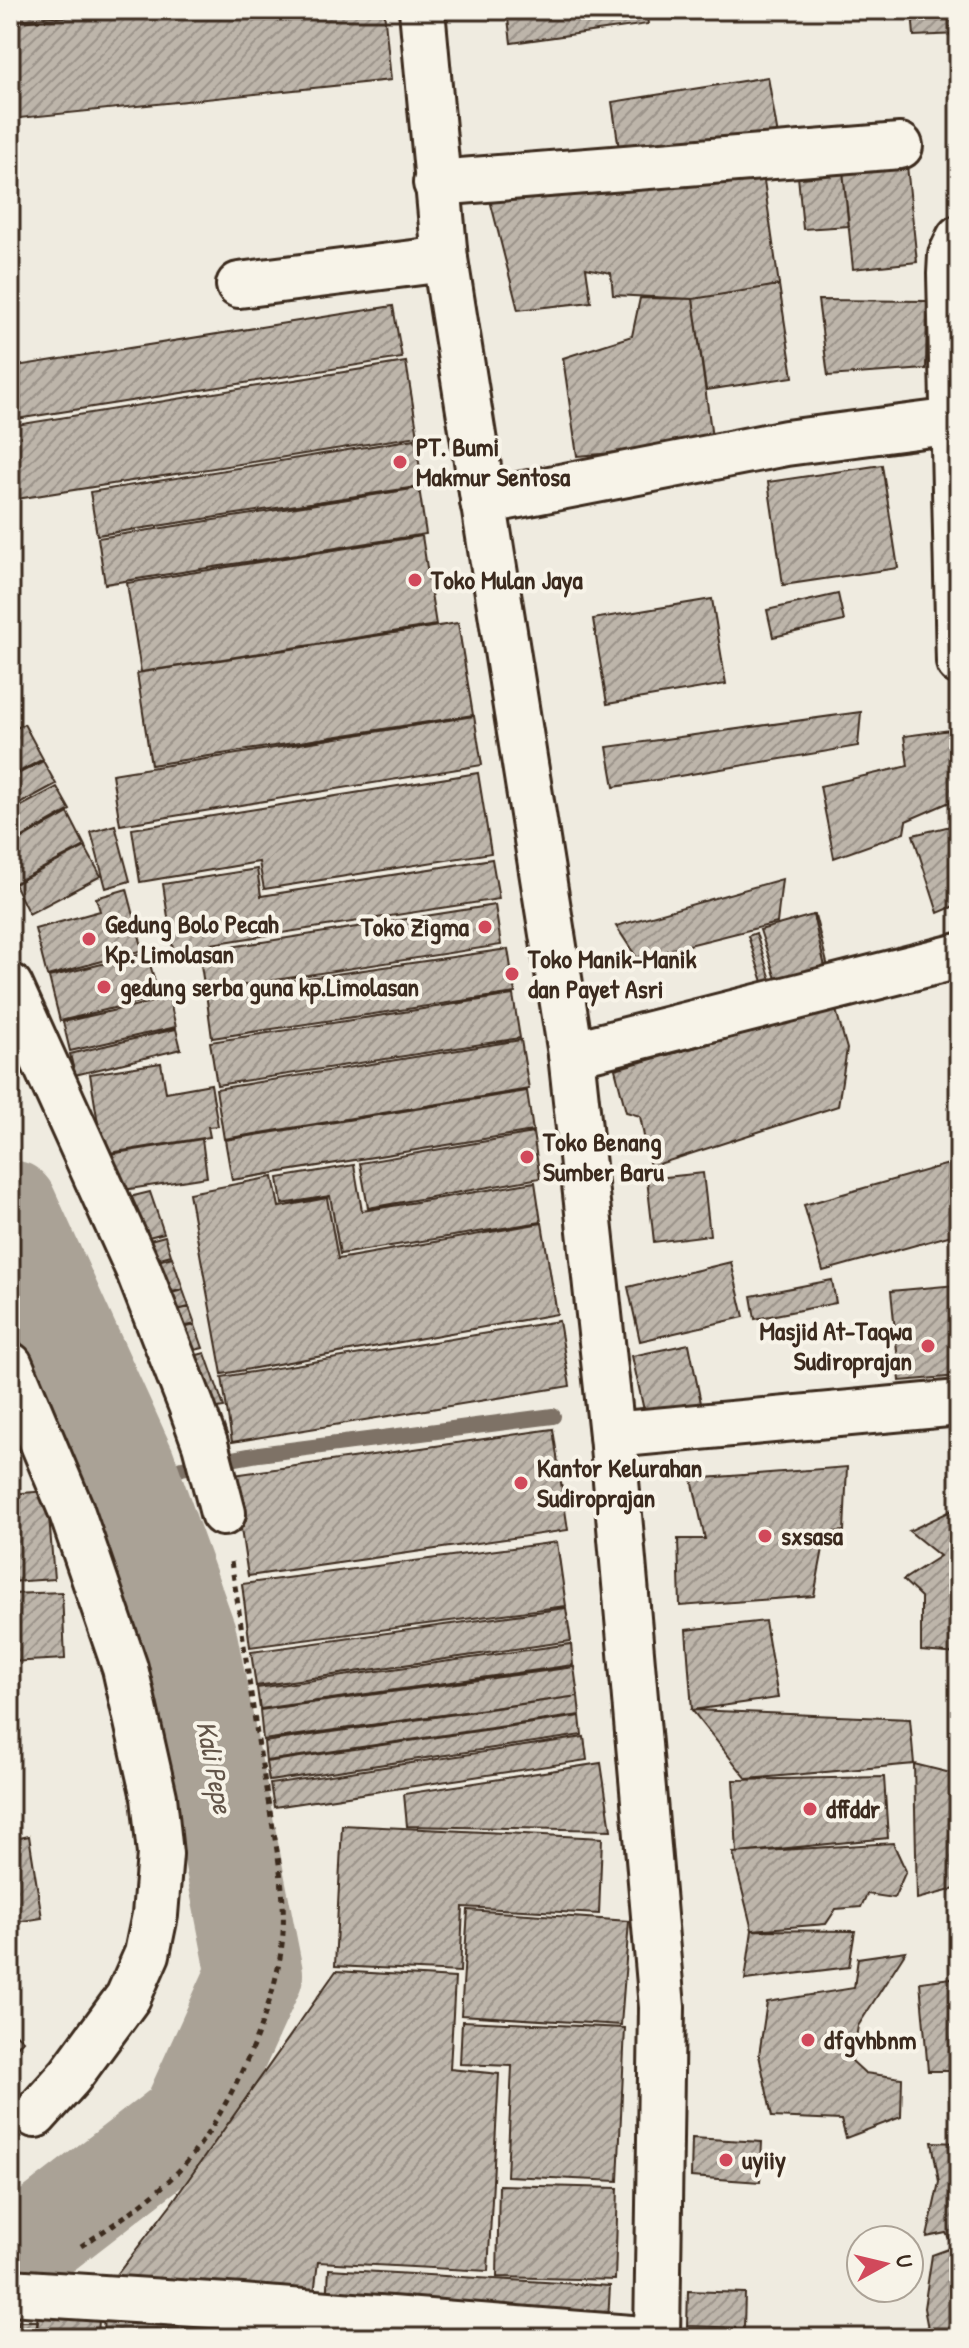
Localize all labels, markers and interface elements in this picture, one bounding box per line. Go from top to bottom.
place label: PT. Bumi Makmur Sentosa [416,429,571,494]
marker: PT. Bumi Makmur Sentosa [391,453,409,471]
place label: Toko Mulan Jaya [430,562,583,598]
marker: Toko Mulan Jaya [406,571,424,589]
place label: Gedung Bolo Pecah Kp. Limolasan [105,906,279,972]
place label: Toko Zigma [360,909,470,945]
marker: Toko Zigma [476,918,494,936]
marker: Gedung Bolo Pecah Kp. Limolasan [80,930,98,948]
place label: Toko Manik-Manik dan Payet Asri [527,941,697,1007]
marker: Toko Manik-Manik dan Payet Asri [503,965,521,983]
place label: gedung serba guna kp.Limolasan [120,969,419,1005]
marker: gedung serba guna kp.Limolasan [95,978,113,996]
place label: Toko Benang Sumber Baru [542,1124,664,1189]
marker: Toko Benang Sumber Baru [518,1148,536,1166]
place label: Masjid At-Taqwa Sudiroprajan [760,1313,913,1379]
marker: Masjid At-Taqwa Sudiroprajan [919,1337,937,1355]
place label: Kantor Kelurahan Sudiroprajan [537,1450,702,1516]
marker: Kantor Kelurahan Sudiroprajan [512,1474,530,1492]
place label: sxsasa [781,1518,844,1553]
marker: sxsasa [756,1527,774,1545]
water label: Kali Pepe [187,1717,243,1818]
place label: dffddr [826,1791,881,1826]
marker: dffddr [801,1800,819,1818]
place label: dfgvhbnm [824,2022,917,2058]
marker: dfgvhbnm [799,2031,817,2049]
place label: uyiiy [742,2142,786,2178]
marker: uyiiy [717,2151,735,2169]
north arrow [845,2224,925,2304]
text: U [889,2253,921,2269]

